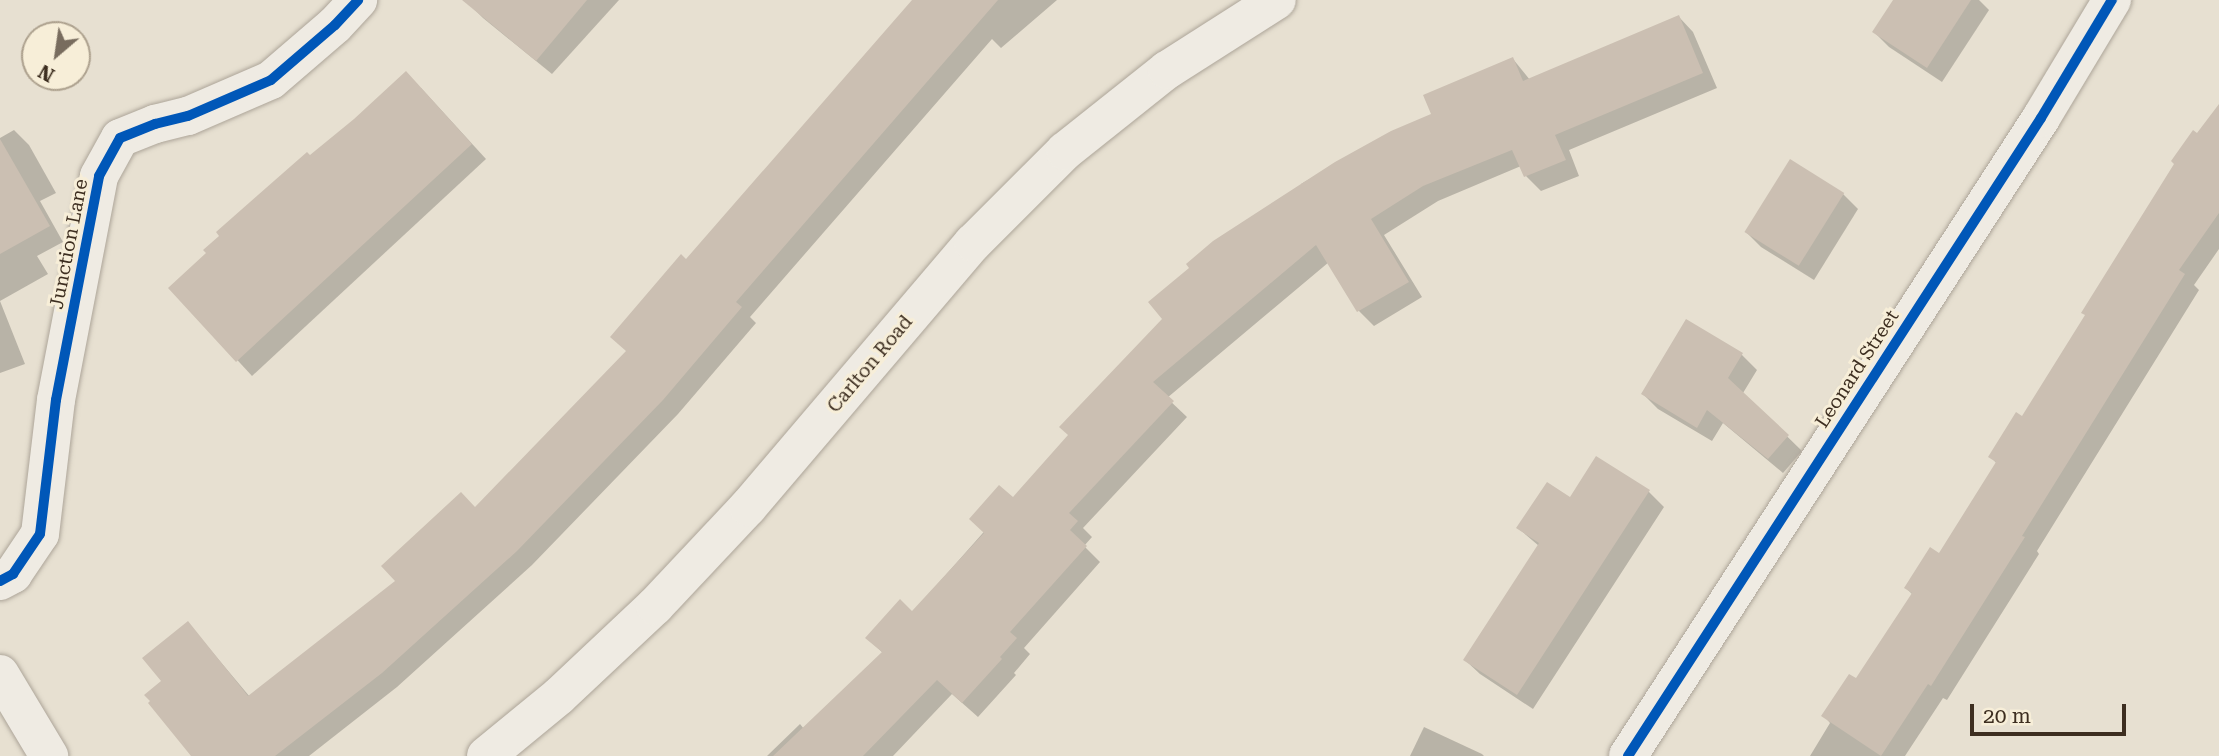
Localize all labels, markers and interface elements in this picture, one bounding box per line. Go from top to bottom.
north arrow [21,21,91,91]
text: N [35,59,59,87]
street label: Junction Lane [45,177,93,311]
street label: Leonard Street [1810,306,1904,432]
street label: Carlton Road [823,311,917,417]
scale bar [1974,690,2130,734]
text: 20 m [1983,704,2031,728]

